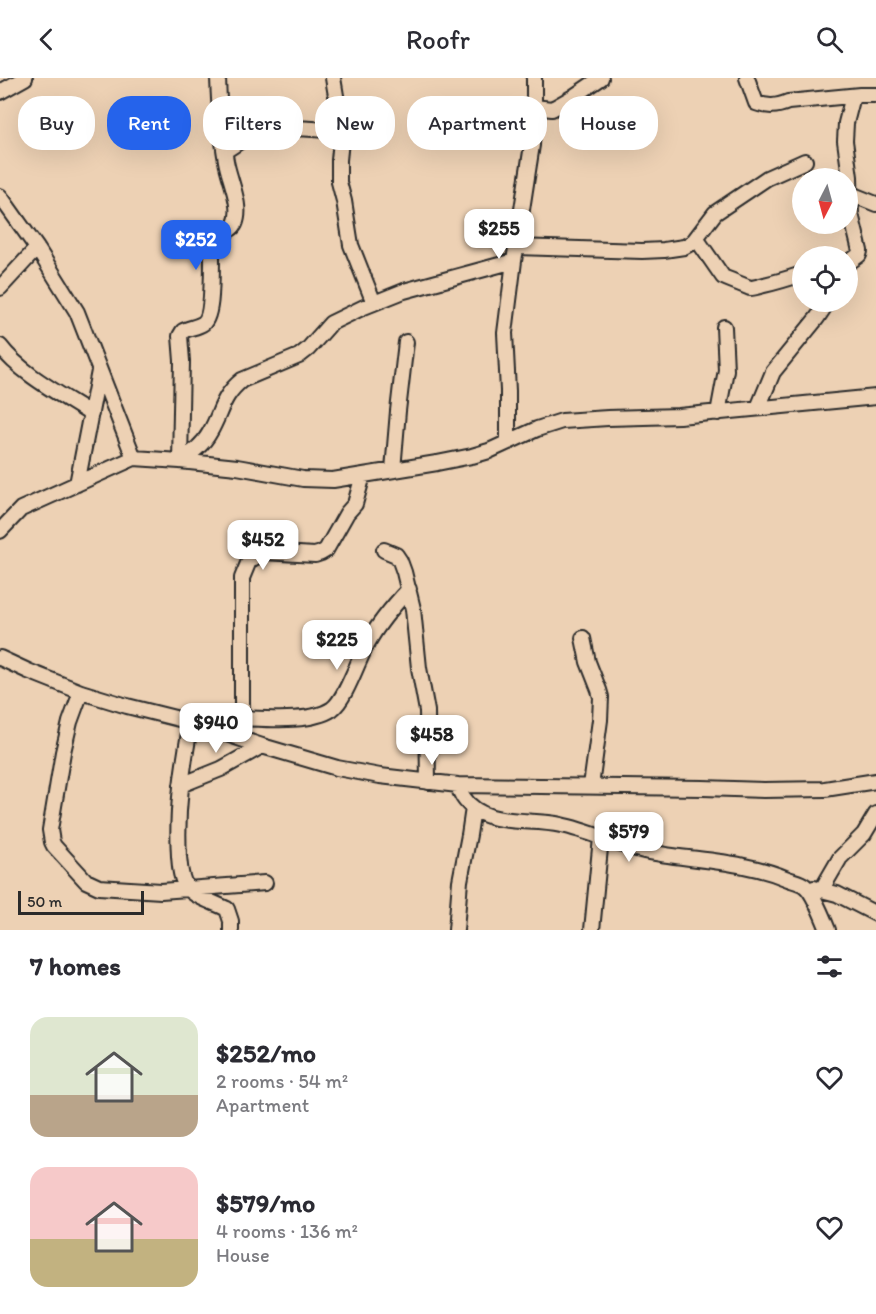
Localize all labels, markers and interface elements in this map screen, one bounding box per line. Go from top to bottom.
icon: back [30,23,63,56]
text: Roofr [406,23,470,56]
icon: search [813,23,846,56]
chip: Buy [18,96,95,150]
chip: Rent [107,96,191,150]
chip: Filters [203,96,303,150]
chip: New [315,96,395,150]
chip: Apartment [407,96,547,150]
chip: House [559,96,658,150]
north arrow [792,168,858,234]
map controls [792,168,858,312]
pin: $255 [463,209,535,260]
text: $255 [478,216,520,240]
pin: $252 [160,220,232,271]
text: $252 [175,227,217,251]
button: locate [792,246,858,312]
pin: $452 [227,520,299,571]
text: $452 [241,527,285,551]
pin: $225 [301,620,373,671]
text: $225 [316,627,358,651]
pin: $940 [180,703,252,754]
text: $940 [194,710,238,734]
pin: $458 [396,715,468,766]
text: $458 [410,722,454,746]
pin: $579 [593,812,665,863]
text: $579 [608,819,650,843]
scale bar [18,888,144,916]
text: 50 m [27,892,62,911]
text: 7 homes [30,950,121,982]
icon: filters [813,950,846,983]
text: $252/mo [216,1037,316,1069]
icon: home [78,1041,150,1113]
icon: heart [813,1061,846,1094]
text: 2 rooms · 54 m² [216,1069,348,1093]
text: Apartment [216,1093,309,1117]
text: $579/mo [216,1187,315,1219]
icon: home [78,1191,150,1263]
icon: heart [813,1211,846,1244]
text: 4 rooms · 136 m² [216,1219,358,1243]
text: House [216,1243,270,1267]

